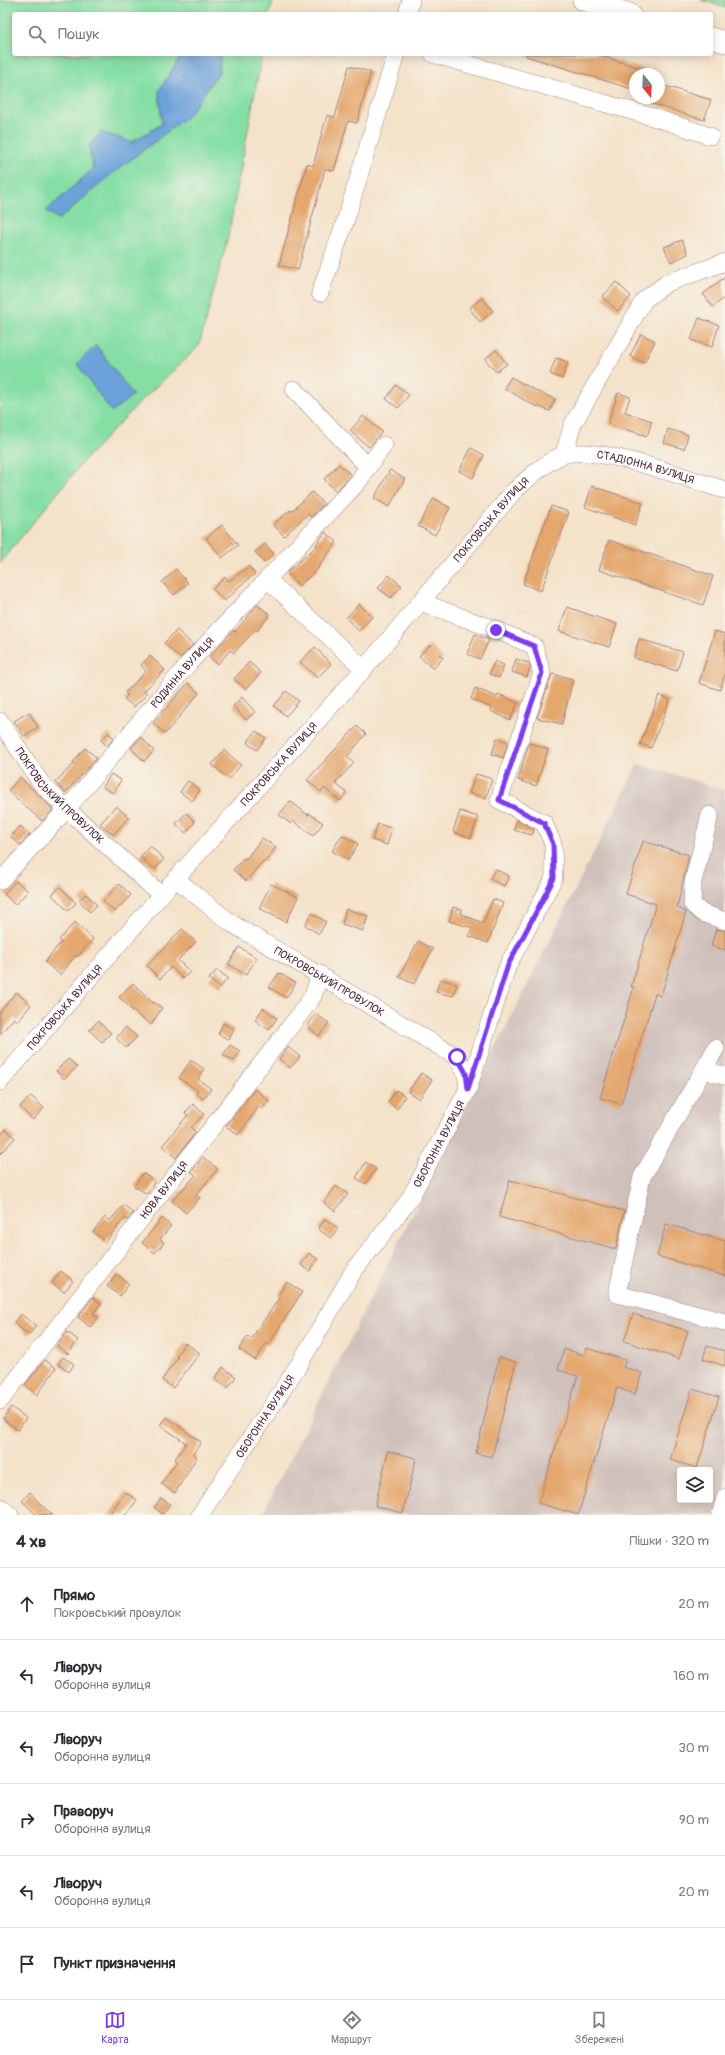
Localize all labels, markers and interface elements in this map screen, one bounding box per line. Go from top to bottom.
search box [12,12,713,56]
icon: search [26,23,48,45]
text: Пошук [58,25,100,44]
north arrow [629,68,665,104]
street label: СТАДІОННА ВУЛИЦЯ [596,448,696,486]
street label: ПОКРОВСЬКА ВУЛИЦЯ [451,474,531,564]
route end [487,621,505,639]
street label: РОДИННА ВУЛИЦЯ [148,634,216,710]
street label: ПОКРОВСЬКА ВУЛИЦЯ [238,719,320,808]
street label: ПОКРОВСЬКИЙ ПРОВУЛОК [13,745,107,846]
street label: ПОКРОВСЬКИЙ ПРОВУЛОК [272,944,387,1019]
street label: ПОКРОВСЬКА ВУЛИЦЯ [24,962,105,1052]
route start [448,1048,466,1066]
street label: ОБОРОННА ВУЛИЦЯ [410,1098,467,1190]
street label: НОВА ВУЛИЦЯ [137,1158,190,1222]
street label: ОБОРОННА ВУЛИЦЯ [233,1372,297,1460]
map controls [677,1467,713,1503]
button: layers [677,1467,713,1503]
text: 4 хв [16,1531,46,1552]
text: Пішки · 320 m [630,1533,709,1549]
text: Прямо [54,1586,95,1605]
icon: ahead [16,1593,38,1615]
text: 20 m [678,1596,709,1612]
text: Покровський провулок [54,1605,181,1621]
text: Ліворуч [54,1658,102,1677]
icon: left [16,1665,38,1687]
text: 160 m [673,1668,709,1684]
text: Оборонна вулиця [54,1677,151,1693]
text: Ліворуч [54,1730,102,1749]
icon: left [16,1737,38,1759]
text: 30 m [679,1740,709,1756]
text: Оборонна вулиця [54,1749,151,1765]
text: Праворуч [54,1802,114,1821]
icon: right [16,1809,38,1831]
text: 90 m [679,1812,709,1828]
text: Оборонна вулиця [54,1821,151,1837]
text: Ліворуч [54,1874,102,1893]
icon: left [16,1881,38,1903]
text: 20 m [678,1884,709,1900]
text: Оборонна вулиця [54,1893,151,1909]
icon: arrive [16,1953,38,1975]
text: Пункт призначення [54,1954,175,1973]
tab: Карта [101,2009,129,2046]
tab: Маршрут [331,2009,372,2046]
tab: Збережені [575,2009,624,2046]

